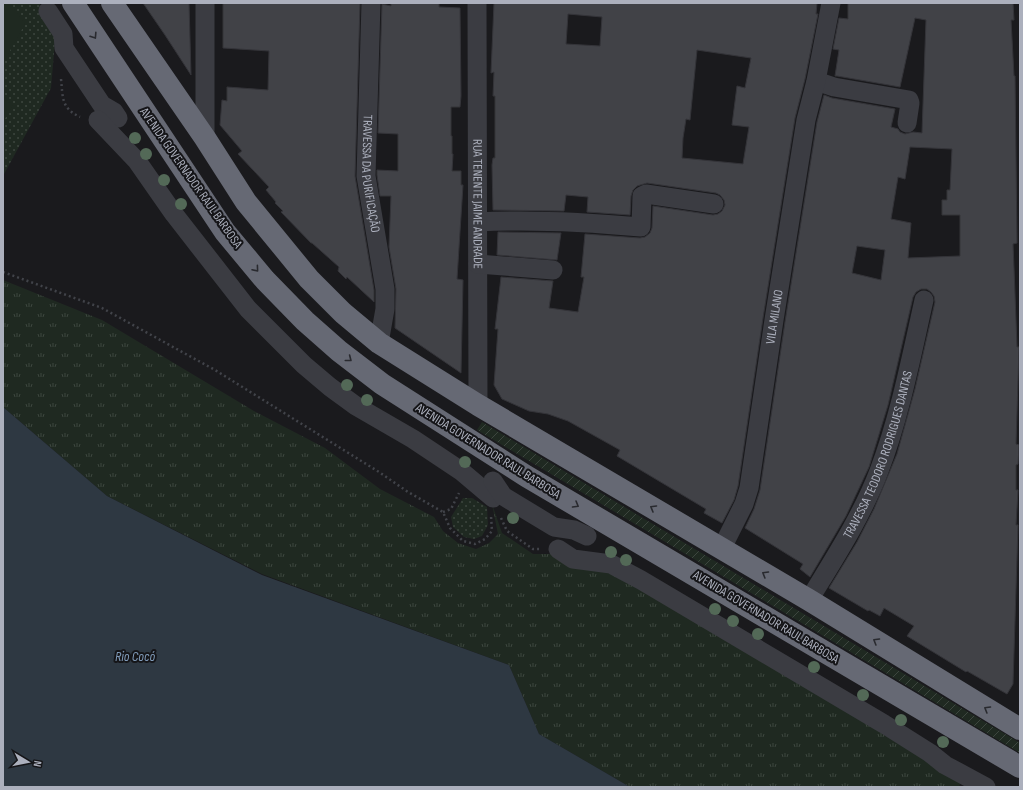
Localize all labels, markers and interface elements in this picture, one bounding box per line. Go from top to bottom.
one-way arrow [89,31,96,38]
street label: AVENIDA GOVERNADOR RAUL BARBOSA [136,104,246,252]
street label: TRAVESSA DA PURIFICAÇÃO [358,114,383,234]
street label: RUA TENENTE JAIME ANDRADE [469,139,486,269]
one-way arrow [251,264,258,271]
street label: VILA MILANO [763,288,787,345]
one-way arrow [345,354,352,361]
street label: TRAVESSA TEODORO RODRIGUES DANTAS [840,369,916,541]
street label: AVENIDA GOVERNADOR RAUL BARBOSA [412,399,564,502]
one-way arrow [572,500,579,507]
one-way arrow [649,505,657,512]
street label: AVENIDA GOVERNADOR RAUL BARBOSA [689,566,842,667]
one-way arrow [762,571,769,578]
one-way arrow [873,638,880,645]
water label: Rio Cocó [115,648,155,665]
one-way arrow [984,706,991,713]
north arrow [8,742,48,782]
text: N [30,760,44,768]

